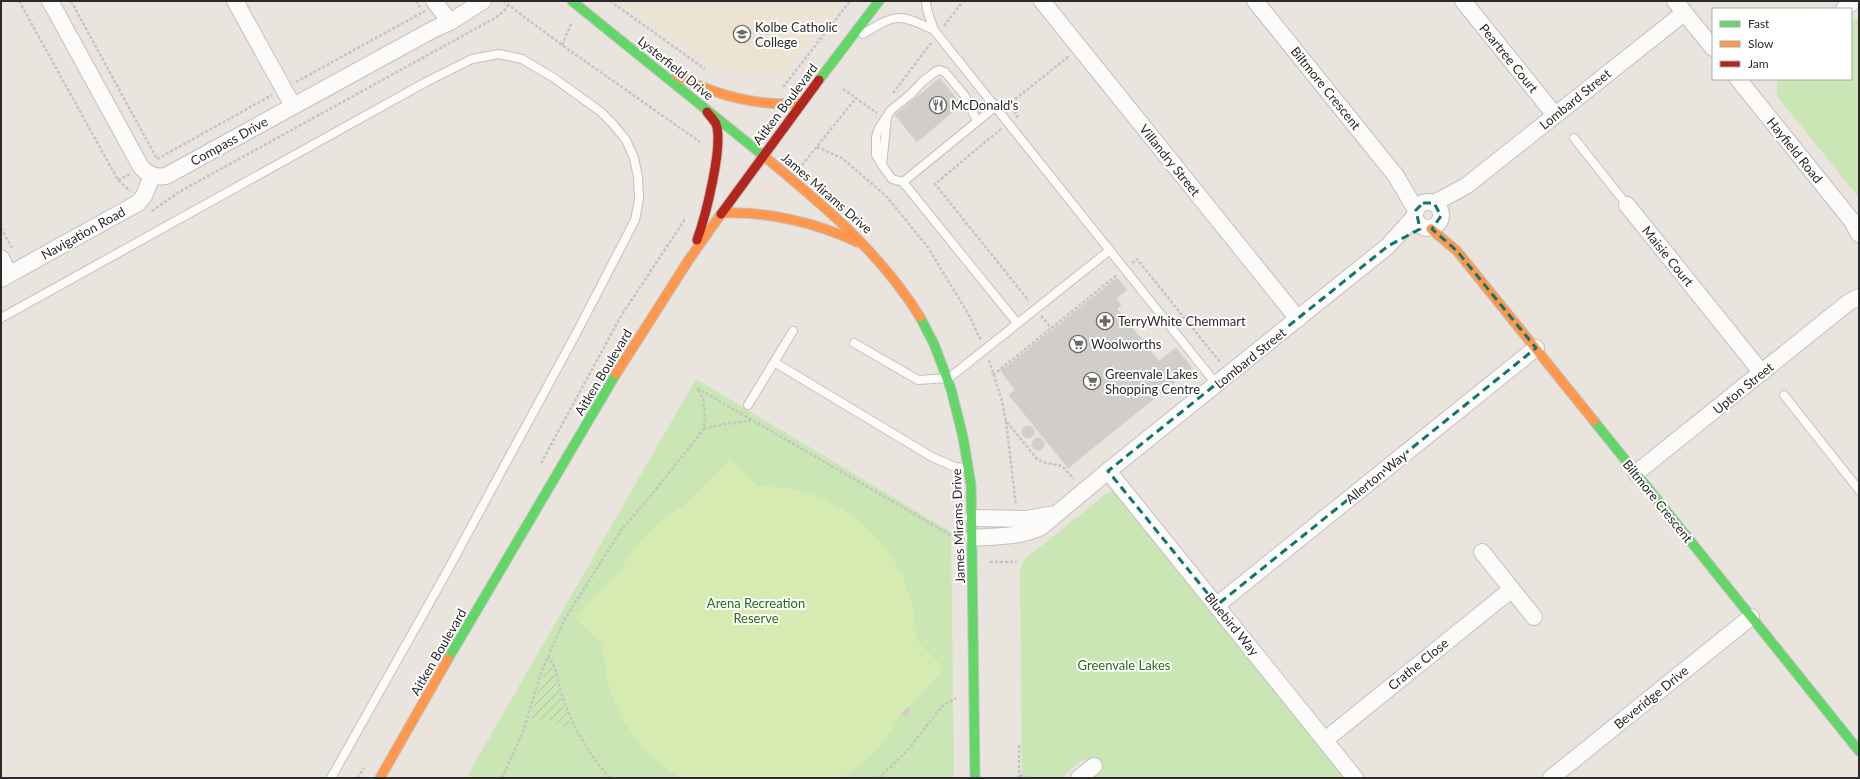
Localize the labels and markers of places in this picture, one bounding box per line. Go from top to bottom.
place label: Kolbe Catholic College [755,19,838,50]
school or university icon: Kolbe Catholic College [732,24,752,44]
restaurant icon: McDonald's [928,95,948,115]
place label: McDonald's [951,97,1019,113]
pharmacy icon: TerryWhite Chemmart [1095,311,1115,331]
place label: TerryWhite Chemmart [1118,313,1246,329]
supermarket icon: Woolworths [1068,334,1088,354]
place label: Woolworths [1091,336,1162,352]
place label: Greenvale Lakes Shopping Centre [1105,366,1200,397]
supermarket icon: Greenvale Lakes Shopping Centre [1082,371,1102,391]

